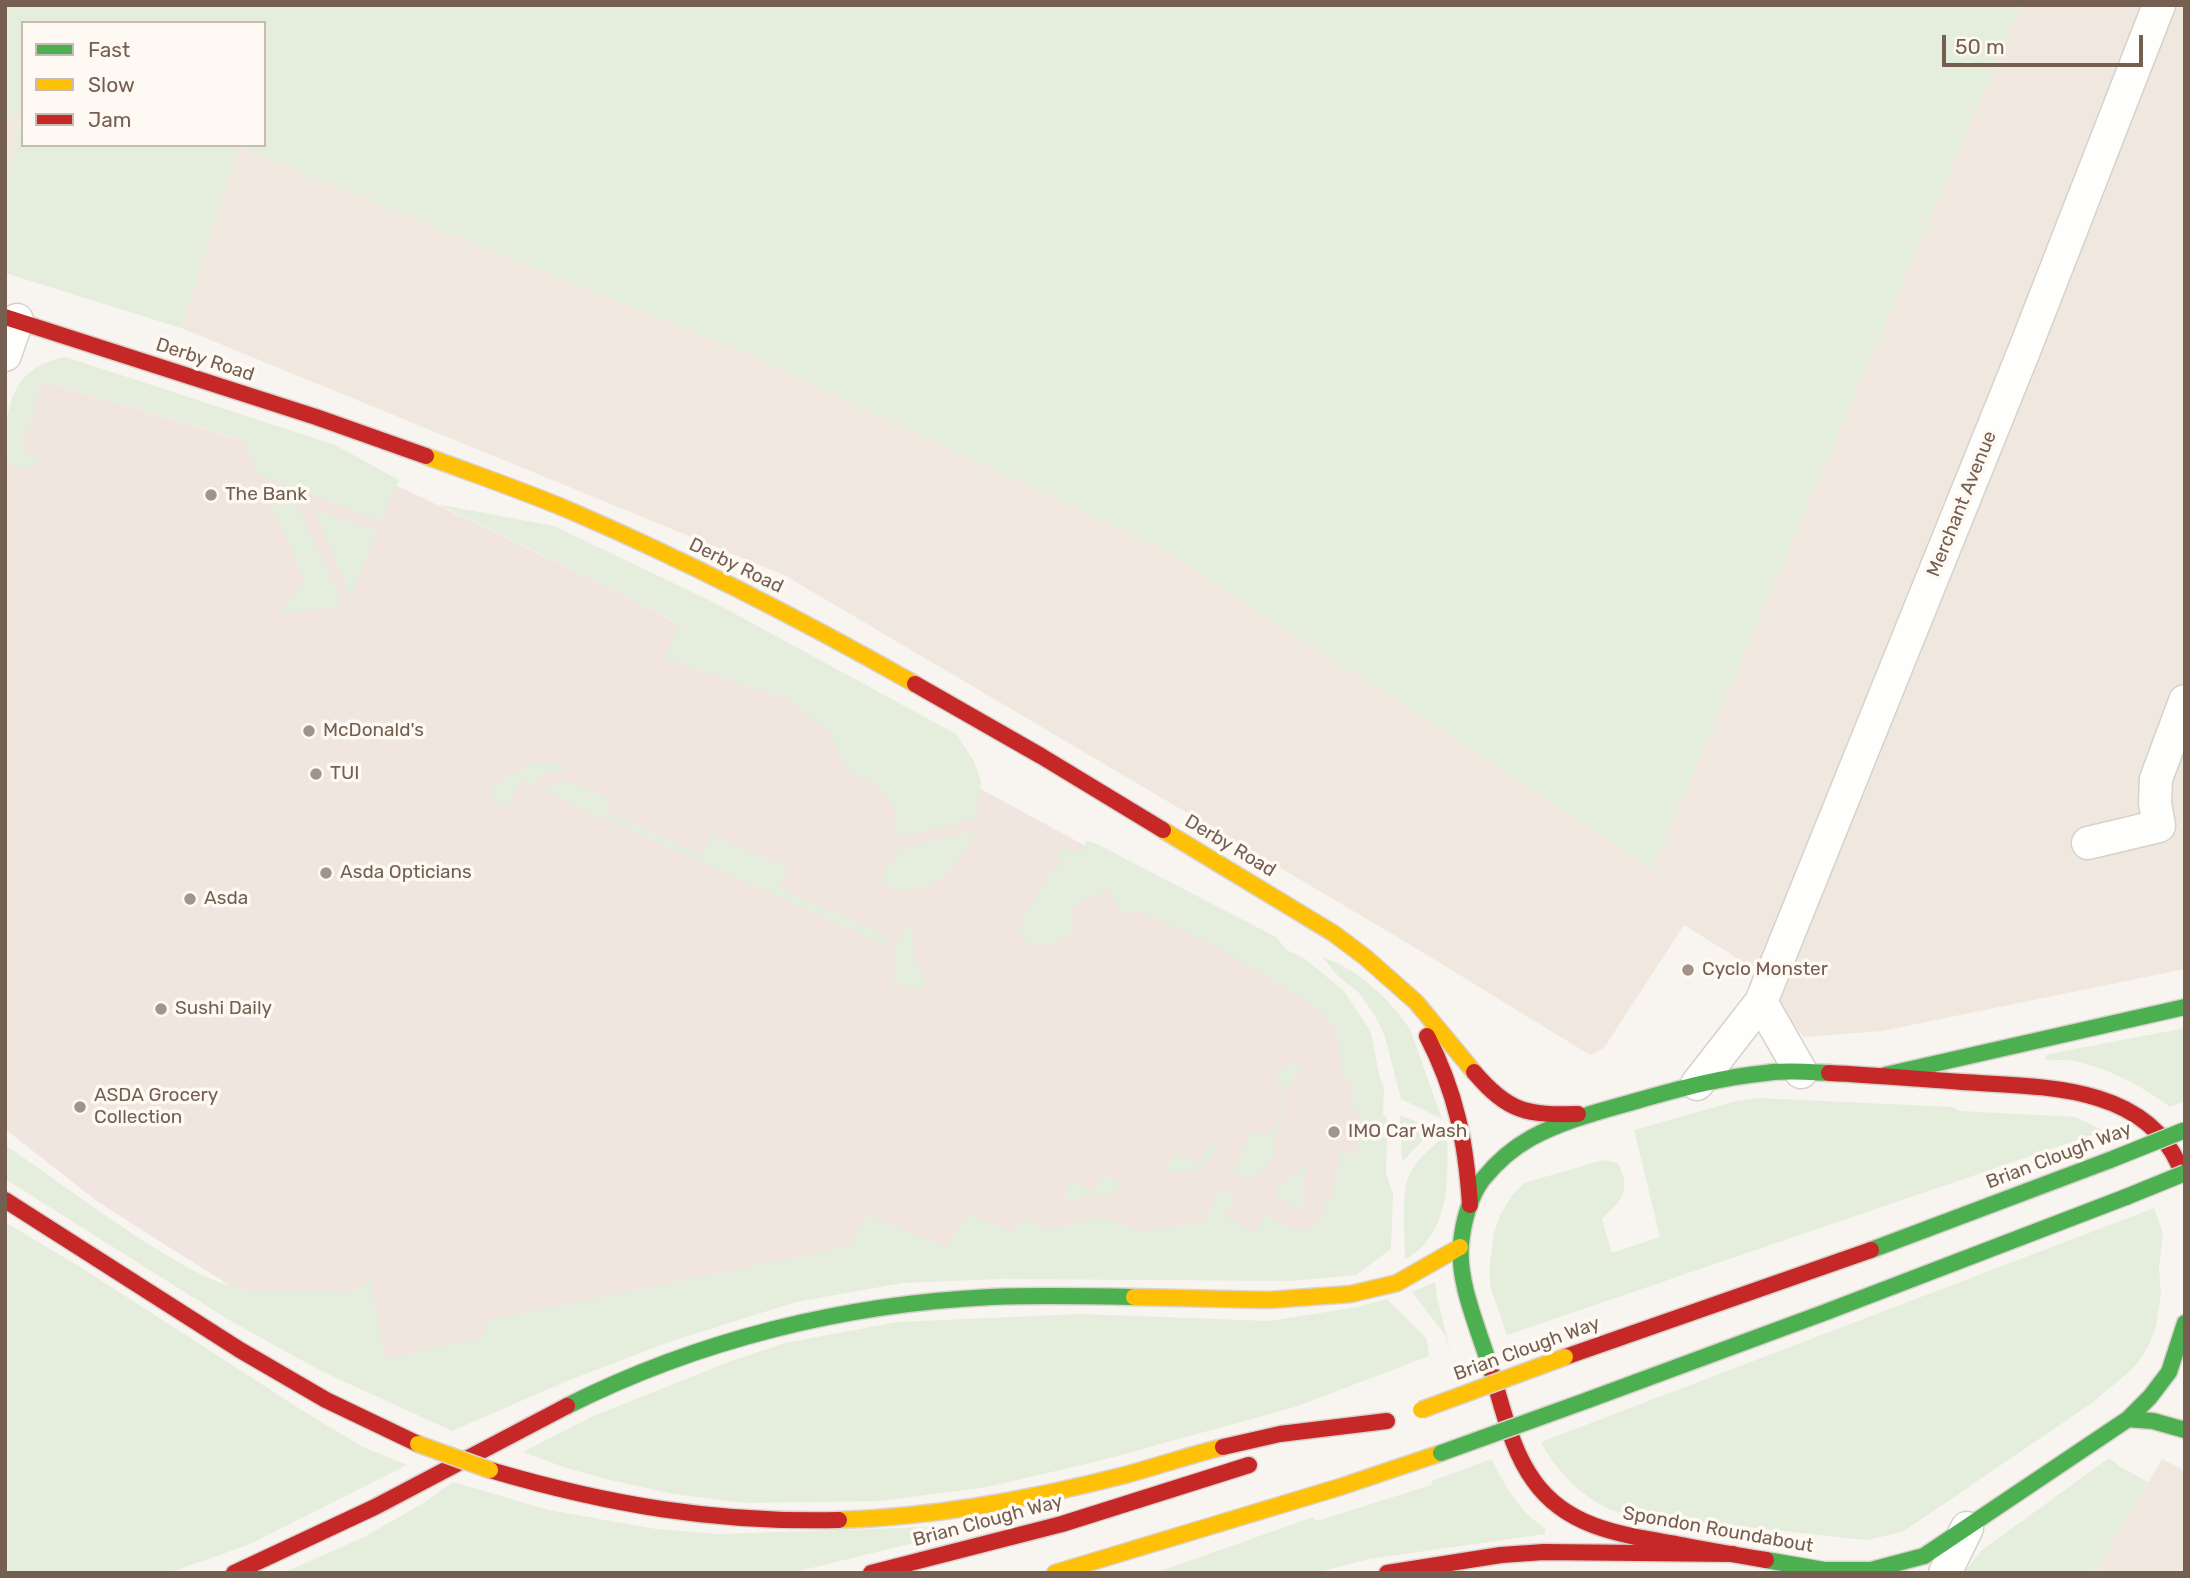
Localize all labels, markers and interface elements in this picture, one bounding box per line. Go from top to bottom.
legend [21,21,266,147]
scale bar [1945,21,2146,65]
text: 50 m [1955,34,2005,59]
text: Fast [88,37,130,62]
text: Slow [88,72,135,97]
text: Jam [88,107,132,132]
street label: Derby Road [153,333,257,387]
street label: Merchant Avenue [1922,428,2002,580]
place label: The Bank [225,484,307,506]
marker: The Bank [203,487,219,503]
street label: Derby Road [685,533,787,599]
place label: McDonald's [323,720,424,742]
marker: McDonald's [301,723,317,739]
place label: TUI [330,763,360,785]
marker: TUI [308,766,324,782]
street label: Derby Road [1180,810,1280,882]
place label: Asda Opticians [340,862,472,884]
marker: Asda Opticians [318,865,334,881]
place label: Asda [204,888,248,910]
marker: Asda [182,891,198,907]
place label: Cyclo Monster [1702,959,1828,981]
marker: Cyclo Monster [1680,962,1696,978]
place label: Sushi Daily [175,998,272,1020]
marker: Sushi Daily [153,1001,169,1017]
place label: ASDA Grocery Collection [94,1085,218,1129]
marker: ASDA Grocery Collection [72,1099,88,1115]
street label: Brian Clough Way [1983,1118,2135,1194]
place label: IMO Car Wash [1348,1121,1467,1143]
marker: IMO Car Wash [1326,1124,1342,1140]
street label: Brian Clough Way [1451,1312,1603,1386]
street label: Brian Clough Way [911,1490,1065,1552]
street label: Spondon Roundabout [1621,1502,1815,1558]

